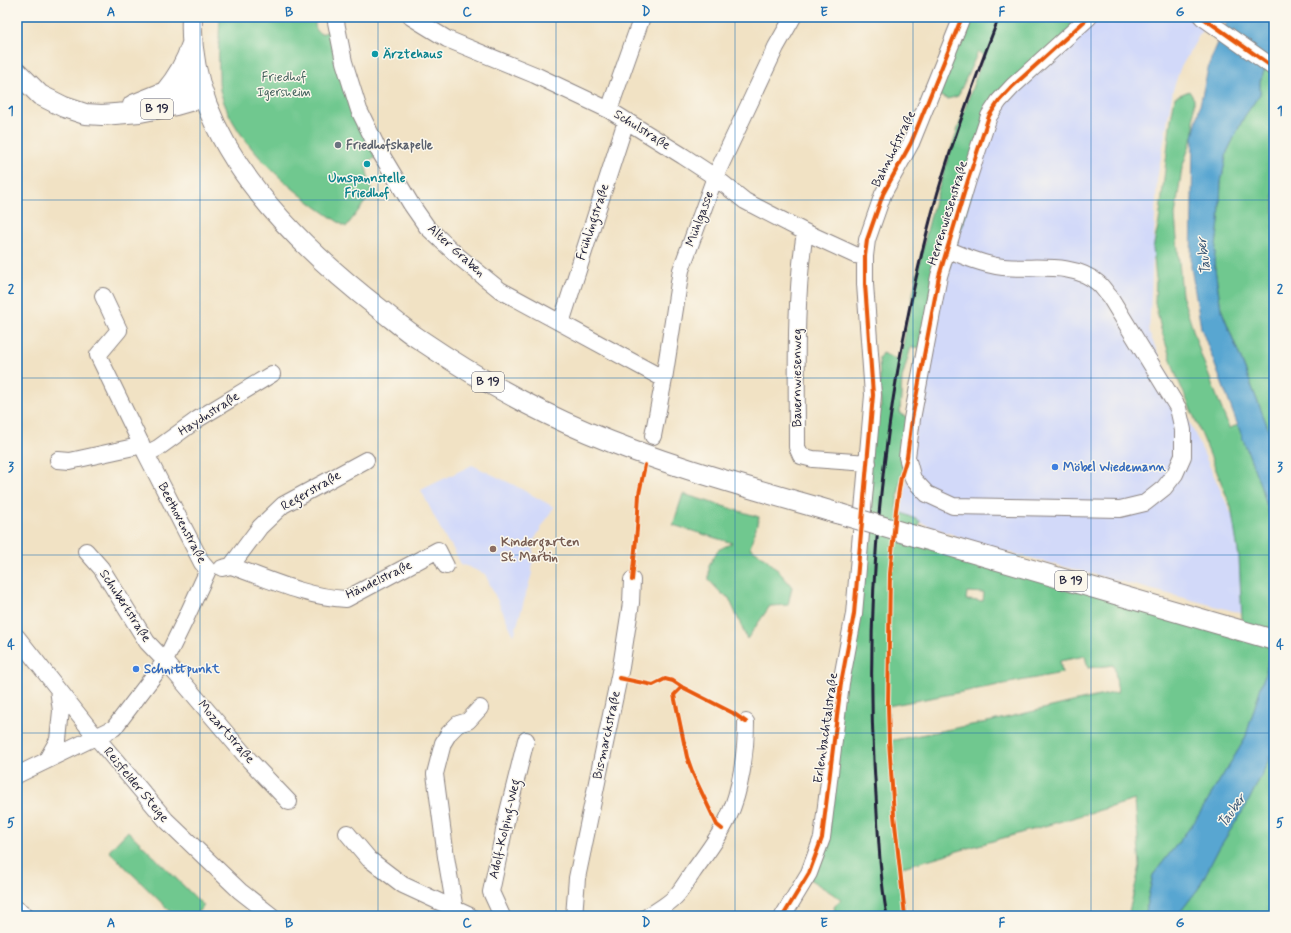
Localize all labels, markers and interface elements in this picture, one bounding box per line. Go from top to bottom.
text: A [107,4,115,21]
text: B [285,4,294,21]
text: C [462,4,472,21]
text: D [642,4,651,21]
text: E [820,4,828,21]
text: F [999,4,1006,21]
text: G [1176,4,1185,21]
place label: Ärztehaus [383,46,443,63]
marker: Ärztehaus [370,49,380,59]
park label: Friedhof Igersheim [257,69,311,101]
road number: B 19 [141,99,173,119]
text: 1 [8,103,14,120]
text: 1 [1277,103,1283,120]
street label: Schulstraße [610,106,674,154]
street label: Bahnhofstraße [868,108,920,190]
place label: Friedhofskapelle [346,137,433,154]
marker: Friedhofskapelle [333,140,343,150]
marker: Umspannstelle Friedhof [362,159,372,169]
street label: Herrenwiesenstraße [924,159,972,267]
place label: Umspannstelle Friedhof [328,170,406,202]
street label: Frühlingstraße [573,181,615,263]
street label: Mühlgasse [682,189,719,250]
street label: Alter Graben [424,221,488,281]
water label: Tauber [1193,234,1215,276]
text: 2 [8,281,15,298]
text: 2 [1277,281,1284,298]
street label: Bauernwiesenweg [789,329,806,427]
road number: B 19 [472,372,504,392]
street label: Haydnstraße [175,388,243,440]
text: 3 [8,459,14,476]
place label: Möbel Wiedemann [1063,459,1167,476]
text: 3 [1277,459,1283,476]
marker: Möbel Wiedemann [1050,462,1060,472]
street label: Regerstraße [278,467,345,517]
street label: Beethovenstraße [154,480,210,566]
place label: Kindergarten St. Martin [501,534,580,566]
marker: Kindergarten St. Martin [488,544,498,554]
street label: Händelstraße [343,557,415,603]
street label: Schubertstraße [95,566,155,646]
road number: B 19 [1055,571,1087,591]
text: 4 [7,637,15,654]
text: 4 [1276,637,1284,654]
place label: Schnittpunkt [144,661,220,678]
marker: Schnittpunkt [131,664,141,674]
street label: Erlenbachtalstraße [810,672,842,784]
street label: Bismarckstraße [589,689,625,781]
street label: Mozartstraße [194,697,258,767]
street label: Reisfelder Steige [99,744,173,826]
street label: Adolf-Kolping-Weg [485,777,527,881]
water label: Tauber [1214,789,1252,832]
text: 5 [7,815,15,832]
text: 5 [1276,815,1284,832]
text: A [107,915,115,932]
text: B [285,915,294,932]
text: C [462,915,472,932]
text: D [642,915,651,932]
text: E [820,915,828,932]
text: F [999,915,1006,932]
text: G [1176,915,1185,932]

